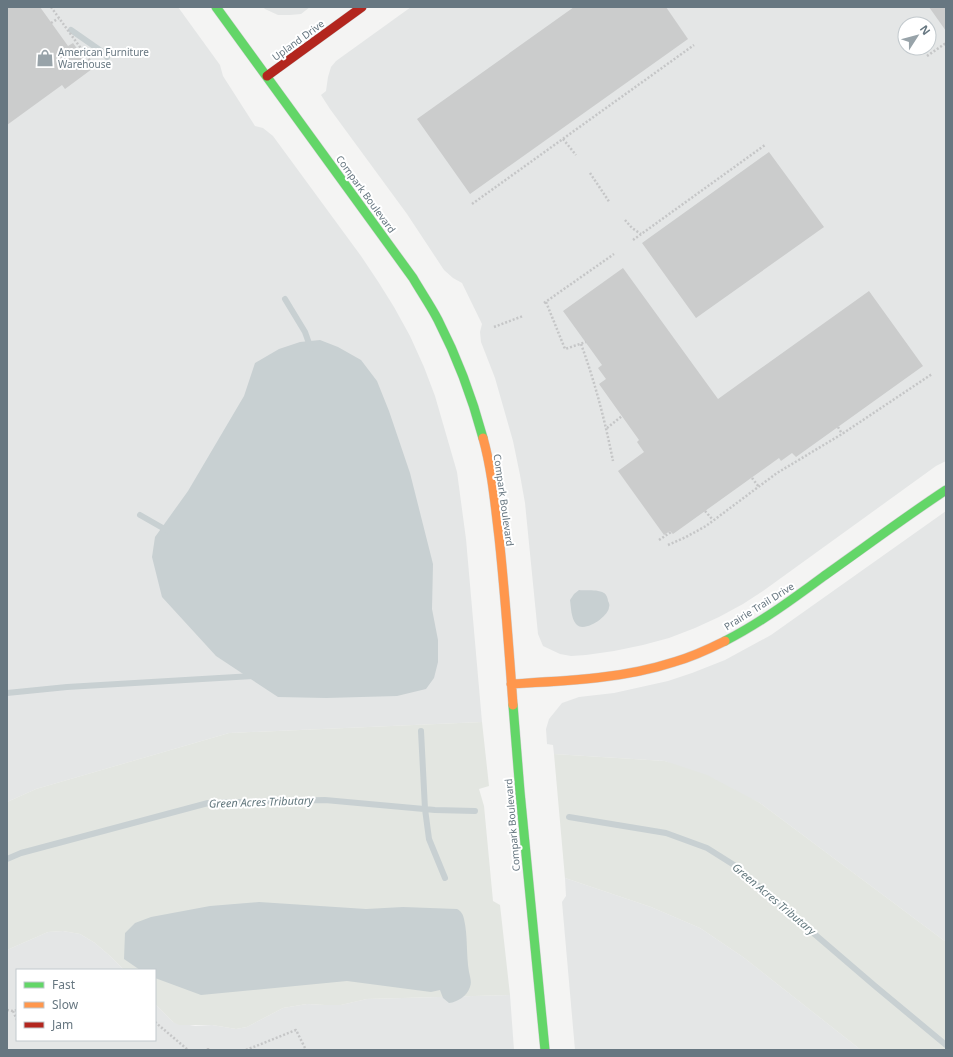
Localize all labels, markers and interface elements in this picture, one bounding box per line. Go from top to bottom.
street label: Upland Drive [269,16,327,64]
north arrow [897,16,937,56]
text: N [917,22,934,38]
place label: American Furniture Warehouse [58,45,149,71]
shop icon: American Furniture Warehouse [35,48,55,68]
street label: Compark Boulevard [333,152,399,236]
street label: Compark Boulevard [491,453,517,547]
street label: Prairie Trail Drive [721,579,797,633]
street label: Compark Boulevard [501,778,523,872]
water label: Green Acres Tributary [208,792,314,811]
water label: Green Acres Tributary [729,859,820,939]
legend [16,969,156,1041]
text: Fast [52,976,76,993]
text: Slow [52,996,79,1013]
text: Jam [51,1016,73,1033]

